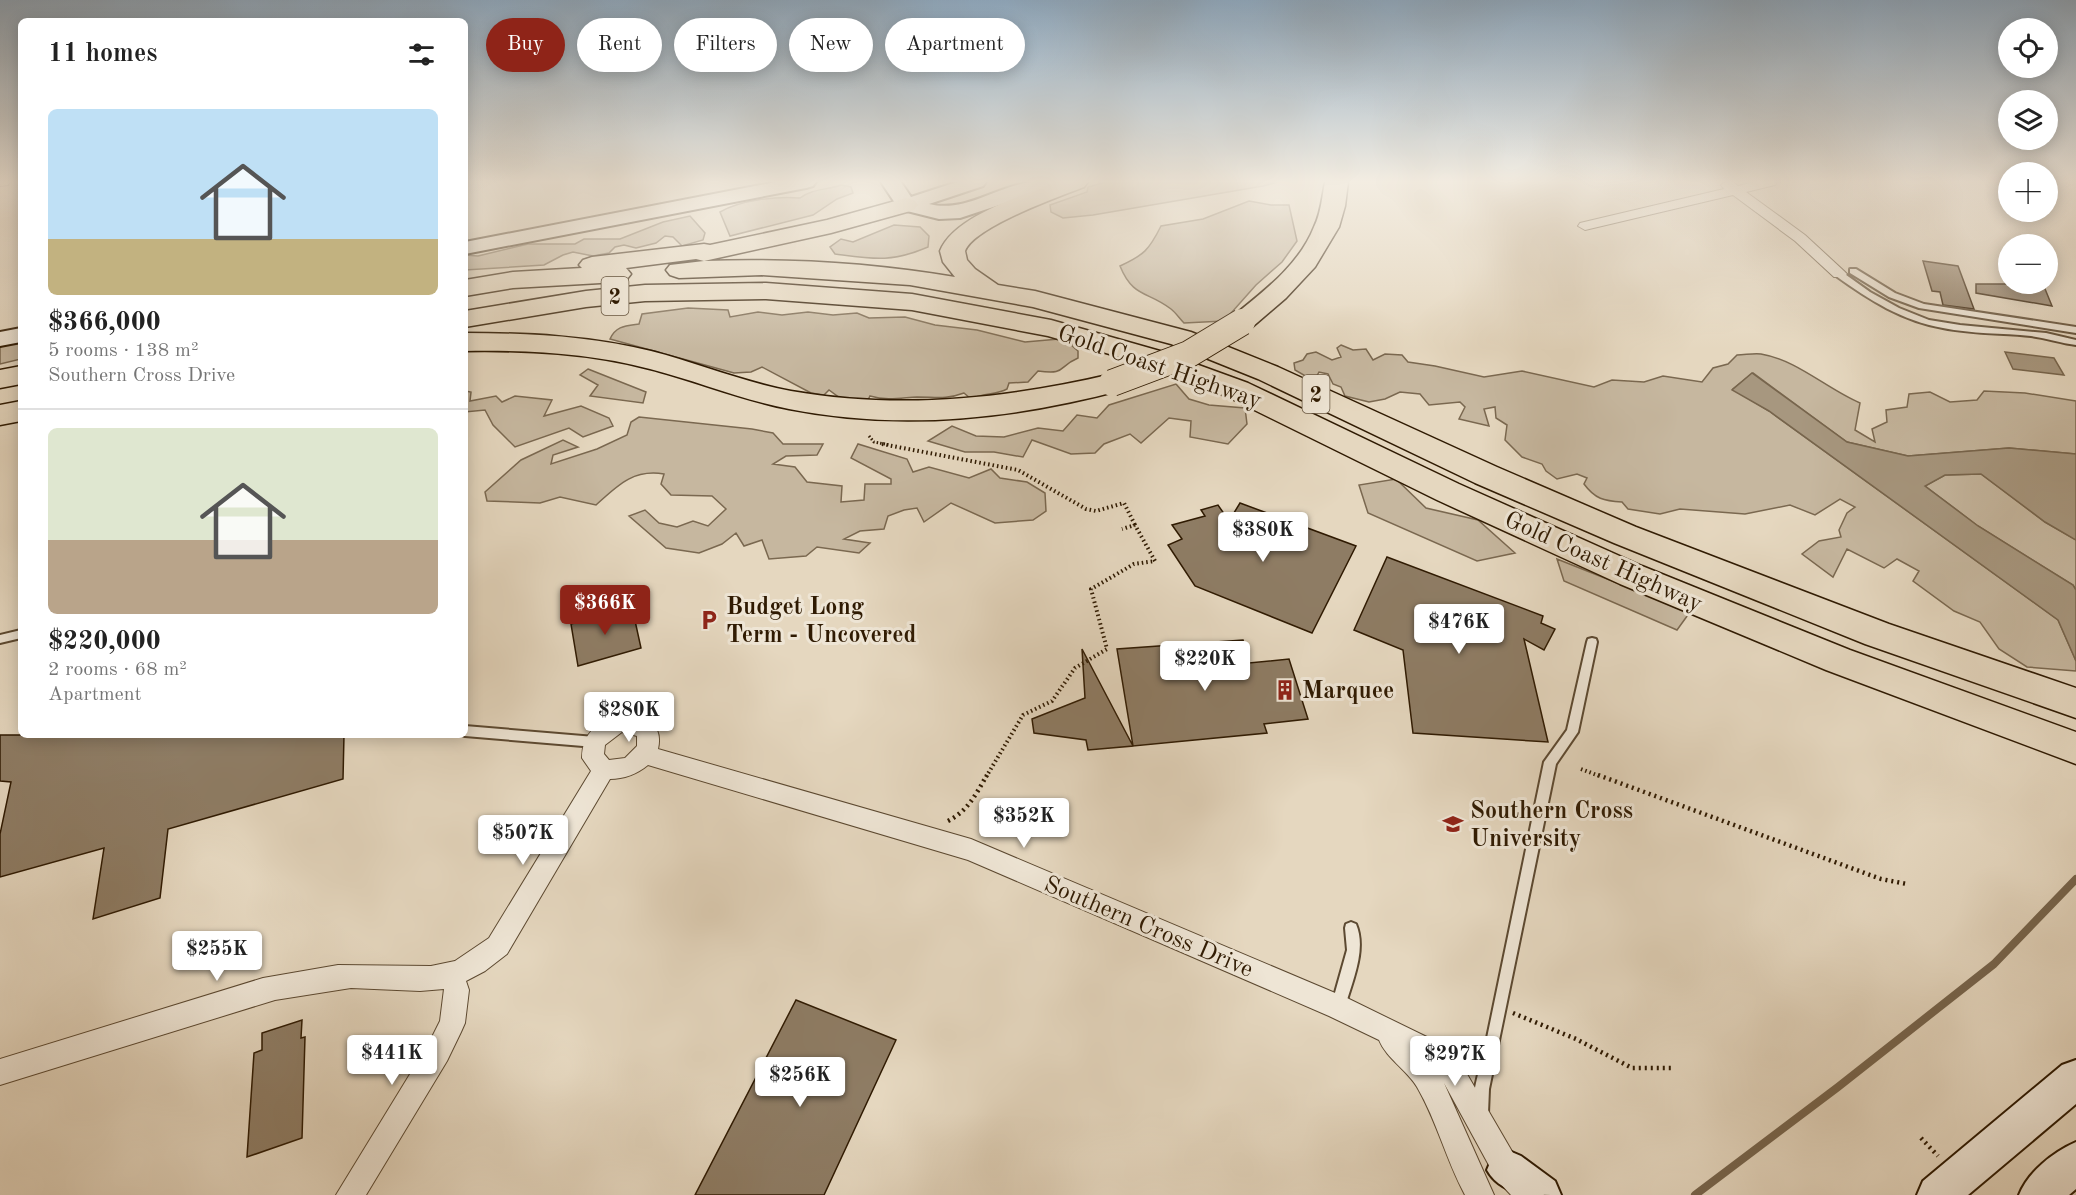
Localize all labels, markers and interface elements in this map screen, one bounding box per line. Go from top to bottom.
chip: Buy [486,18,565,72]
chip: Rent [577,18,662,72]
chip: Filters [674,18,777,72]
chip: New [789,18,873,72]
chip: Apartment [885,18,1025,72]
map controls [1998,18,2058,294]
button: locate [1998,18,2058,78]
icon: filters [405,38,438,71]
text: 11 homes [48,41,157,67]
button: layers [1998,90,2058,150]
icon: home [189,148,297,256]
button: + [1998,162,2058,222]
button: − [1998,234,2058,294]
road number: 2 [602,277,628,315]
text: $366,000 [48,310,161,336]
street label: Gold Coast Highway [1054,322,1265,414]
text: 5 rooms · 138 m² [48,341,198,361]
text: Southern Cross Drive [48,366,235,386]
road number: 2 [1302,375,1330,413]
icon: home [189,467,297,575]
street label: Gold Coast Highway [1501,508,1706,617]
pin: $380K [1221,512,1305,563]
text: $380K [1232,521,1294,541]
pin: $366K [563,585,647,636]
text: $366K [574,594,636,614]
place label: Budget Long Term - Uncovered [726,596,917,648]
pin: $476K [1417,604,1501,655]
parking icon: Budget Long Term - Uncovered [697,608,721,632]
text: $476K [1428,613,1490,633]
text: $220,000 [48,629,161,655]
pin: $220K [1163,641,1247,692]
text: $220K [1174,650,1236,670]
text: 2 rooms · 68 m² [48,660,187,680]
building icon: Marquee [1273,678,1297,702]
place label: Marquee [1302,680,1394,704]
text: Apartment [48,685,142,705]
pin: $280K [587,692,671,743]
text: $280K [598,701,660,721]
pin: $352K [982,798,1066,849]
place label: Southern Cross University [1470,800,1633,852]
text: $352K [993,807,1055,827]
school or university icon: Southern Cross University [1441,812,1465,836]
pin: $507K [481,815,565,866]
text: $507K [492,824,554,844]
street label: Southern Cross Drive [1040,873,1256,983]
pin: $255K [175,931,259,982]
text: $255K [186,940,248,960]
pin: $441K [350,1035,434,1086]
pin: $297K [1413,1036,1497,1087]
text: $441K [361,1044,423,1064]
text: $297K [1424,1045,1486,1065]
pin: $256K [758,1057,842,1108]
text: $256K [769,1066,831,1086]

